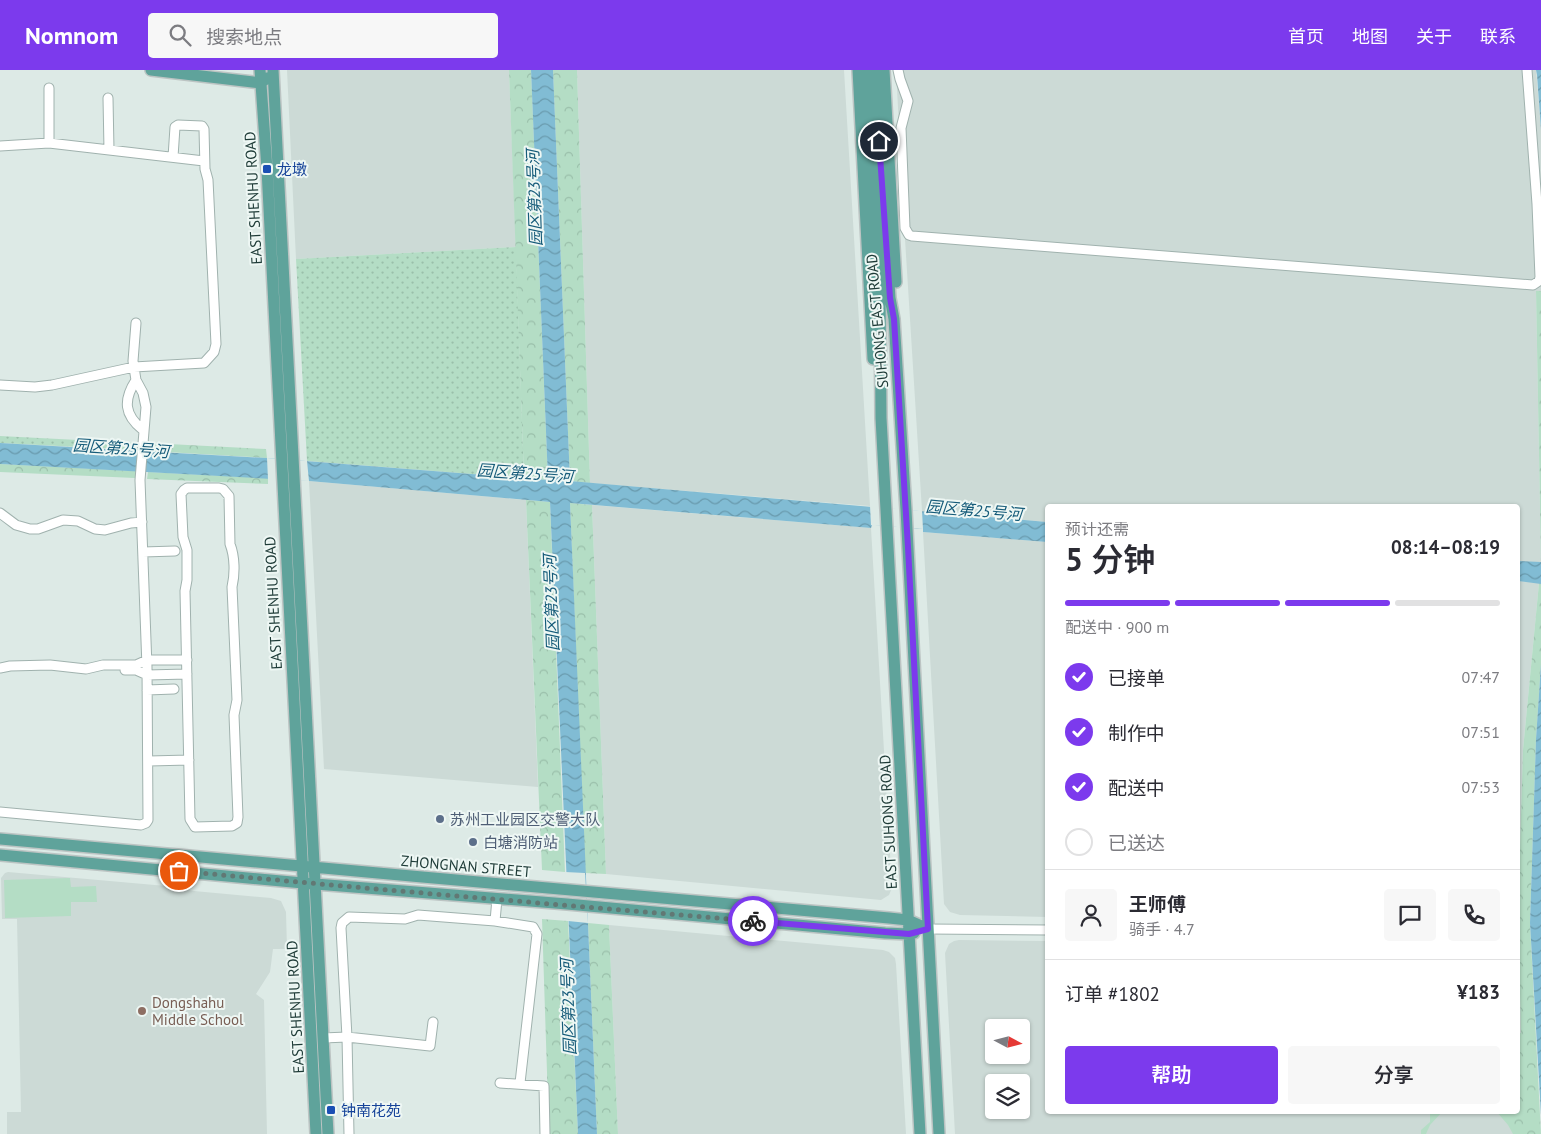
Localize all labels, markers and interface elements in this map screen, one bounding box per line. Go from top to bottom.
search box [148,13,498,58]
text: Nomnom [25,20,118,51]
icon: search [166,21,194,49]
text: 搜索地点 [206,25,282,49]
text: 首页 [1288,25,1324,48]
text: 地图 [1352,25,1388,48]
text: 关于 [1416,25,1452,48]
text: 联系 [1480,25,1516,48]
pin [858,120,900,162]
icon: home [865,127,893,155]
street label: EAST SHENHU ROAD [240,131,266,265]
water label: 园区第23号河 [522,146,546,247]
place label: 龙墩 [277,160,307,179]
marker: 龙墩 [261,163,273,175]
street label: SUHONG EAST ROAD [862,253,892,389]
water label: 园区第25号河 [72,435,173,462]
water label: 园区第25号河 [476,460,577,487]
water label: 园区第25号河 [925,496,1026,524]
text: 预计还需 [1065,519,1129,539]
text: 08:14–08:19 [1391,535,1500,559]
street label: EAST SHENHU ROAD [260,536,286,670]
text: 5 分钟 [1065,538,1155,580]
water label: 园区第23号河 [539,551,563,652]
text: 配送中 · 900 m [1065,617,1169,637]
icon: check [1065,663,1093,691]
text: 已接单 [1108,666,1165,690]
text: 07:47 [1462,667,1500,687]
icon: check [1065,718,1093,746]
text: 制作中 [1108,721,1165,745]
text: 07:51 [1462,722,1500,742]
street label: EAST SUHONG ROAD [875,754,901,890]
icon: check [1065,773,1093,801]
text: 配送中 [1108,776,1165,800]
text: 07:53 [1462,777,1500,797]
place label: 苏州工业园区交警大队 [450,810,600,829]
marker: 苏州工业园区交警大队 [434,813,446,825]
text: 已送达 [1108,831,1165,855]
place label: 白塘消防站 [483,833,558,852]
marker: 白塘消防站 [467,836,479,848]
pin [158,850,200,892]
street label: ZHONGNAN STREET [400,851,532,881]
icon: bag [165,857,193,885]
button: person [1065,889,1117,941]
button: chat [1384,889,1436,941]
button: phone [1448,889,1500,941]
text: 王师傅 [1129,892,1186,916]
courier [728,896,778,946]
icon: bike [739,907,767,935]
text: 骑手 · 4.7 [1129,919,1195,939]
street label: EAST SHENHU ROAD [282,940,308,1074]
water label: 园区第23号河 [556,955,580,1056]
text: ¥183 [1457,980,1500,1004]
text: 订单 #1802 [1065,982,1160,1006]
place label: Dongshahu Middle School [152,993,244,1029]
marker: Dongshahu Middle School [136,1005,148,1017]
north arrow [985,1019,1030,1064]
map controls [985,1019,1030,1119]
button: 帮助 [1065,1046,1278,1104]
button: 分享 [1288,1046,1500,1104]
button: layers [985,1074,1030,1119]
place label: 钟南花苑 [341,1101,401,1120]
marker: 钟南花苑 [325,1104,337,1116]

